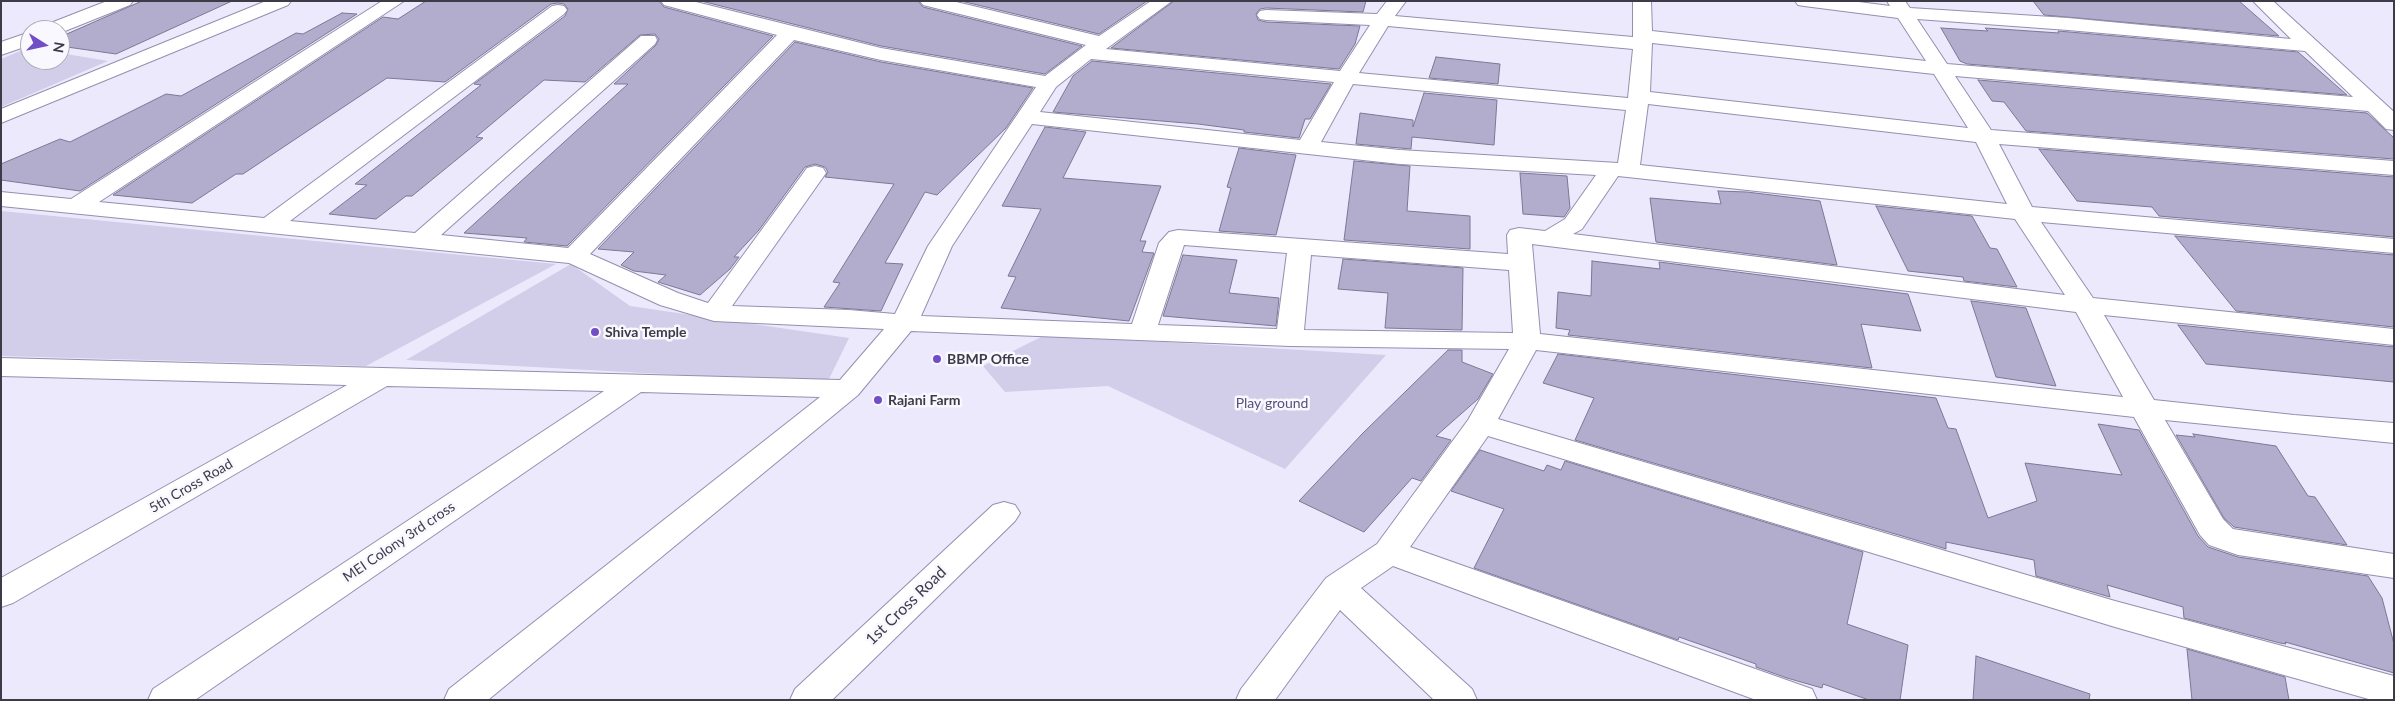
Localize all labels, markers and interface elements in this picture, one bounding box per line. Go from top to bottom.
north arrow [20,20,70,70]
text: N [50,41,69,54]
place label: Shiva Temple [605,324,687,340]
marker: Shiva Temple [589,326,601,338]
place label: BBMP Office [947,351,1029,367]
marker: BBMP Office [931,353,943,365]
place label: Rajani Farm [888,392,961,408]
marker: Rajani Farm [872,394,884,406]
park label: Play ground [1236,395,1308,411]
street label: 5th Cross Road [146,455,236,517]
street label: MEI Colony 3rd cross [340,498,458,586]
street label: 1st Cross Road [862,563,950,649]

